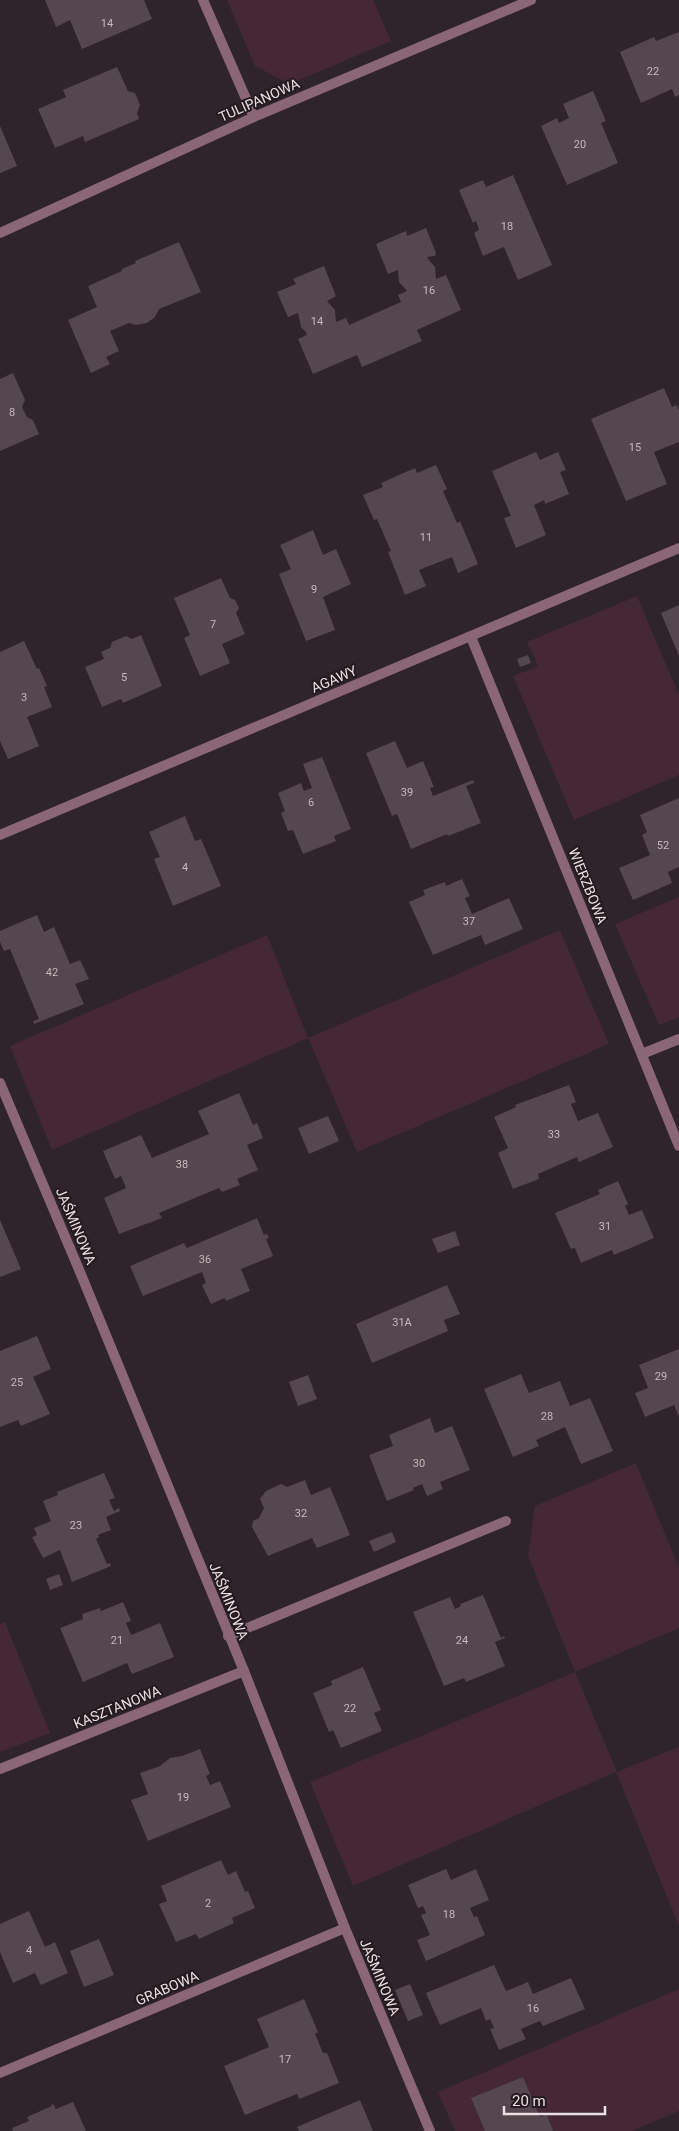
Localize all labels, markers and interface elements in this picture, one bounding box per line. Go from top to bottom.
house number: 14 [101,17,113,30]
house number: 22 [647,65,659,78]
street label: TULIPANOWA [216,75,302,125]
house number: 20 [574,138,586,151]
house number: 18 [501,220,513,233]
house number: 16 [423,284,435,297]
house number: 14 [311,315,323,328]
house number: 8 [9,406,15,419]
house number: 15 [629,441,641,454]
house number: 11 [420,531,432,544]
house number: 9 [311,583,317,596]
house number: 7 [210,618,216,631]
street label: AGAWY [309,662,360,696]
house number: 5 [121,671,127,684]
house number: 3 [21,691,27,704]
house number: 39 [401,786,413,799]
house number: 6 [308,796,314,809]
house number: 52 [657,839,669,852]
street label: WIERZBOWA [565,846,611,926]
house number: 4 [182,861,188,874]
house number: 37 [463,915,475,928]
house number: 42 [46,966,58,979]
house number: 33 [548,1128,560,1141]
house number: 38 [176,1158,188,1171]
street label: JAŚMINOWA [53,1185,100,1267]
house number: 31 [599,1220,611,1233]
house number: 36 [199,1253,211,1266]
house number: 31A [392,1316,413,1329]
house number: 29 [655,1370,667,1383]
house number: 25 [11,1376,23,1389]
house number: 28 [541,1410,553,1423]
house number: 30 [413,1457,425,1470]
house number: 32 [295,1507,307,1520]
house number: 23 [70,1519,82,1532]
street label: JAŚMINOWA [206,1560,253,1642]
house number: 21 [111,1634,123,1647]
house number: 24 [456,1634,468,1647]
street label: KASZTANOWA [71,1682,163,1732]
house number: 22 [344,1702,356,1715]
house number: 19 [177,1791,189,1804]
house number: 2 [205,1897,211,1910]
house number: 18 [443,1908,455,1921]
street label: JAŚMINOWA [357,1936,404,2018]
house number: 4 [26,1944,32,1957]
street label: GRABOWA [133,1968,201,2008]
house number: 16 [527,2002,539,2015]
house number: 17 [279,2053,291,2066]
scale bar [504,2084,605,2116]
text: 20 m [512,2092,546,2110]

